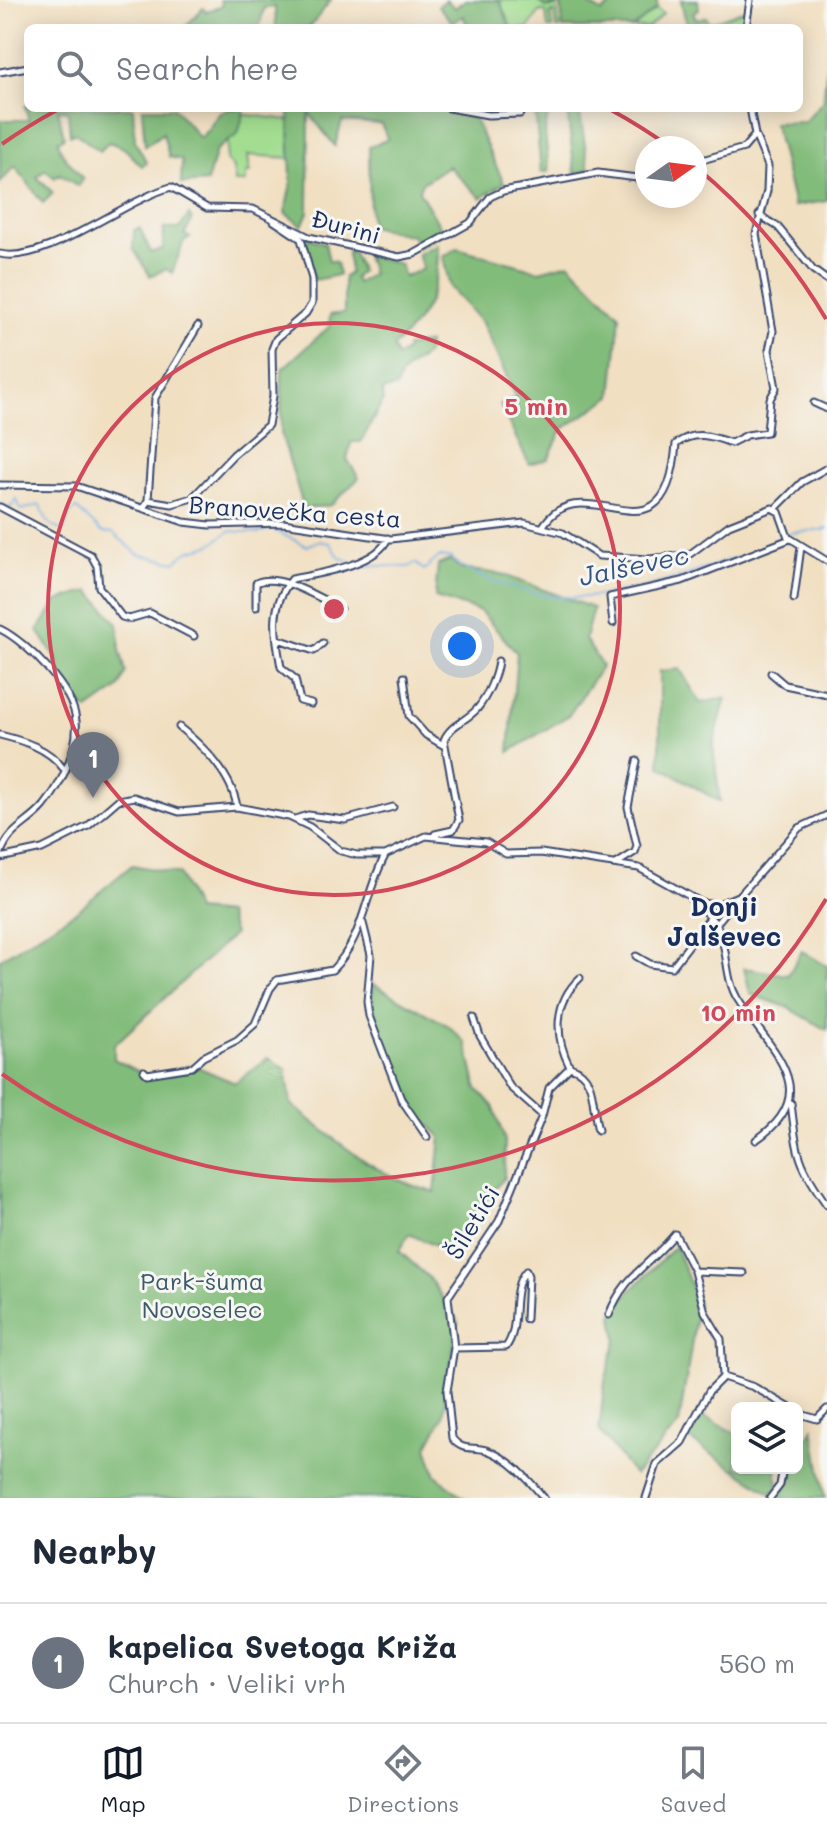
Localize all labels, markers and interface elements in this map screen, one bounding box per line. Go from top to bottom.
search box [24,24,803,112]
icon: search [52,46,96,90]
text: Search here [116,48,299,88]
north arrow [635,136,707,208]
street label: Đurini [308,202,384,250]
text: 5 min [504,390,568,421]
street label: Branovečka cesta [188,488,402,534]
water label: Jalševec [576,537,692,593]
centre of rings [320,595,348,623]
your location [442,626,482,666]
pin: 1 [67,732,119,798]
district label: Donji Jalševec [667,889,781,953]
text: 10 min [700,996,776,1027]
street label: Šiletići [438,1179,506,1265]
park label: Park-šuma Novoselec [140,1265,264,1324]
map controls [731,1402,803,1474]
button: layers [731,1402,803,1474]
text: Nearby [32,1528,157,1573]
text: kapelica Svetoga Križa [108,1626,457,1666]
text: 1 [52,1646,64,1680]
text: 560 m [719,1646,795,1680]
text: Church · Veliki vrh [108,1666,345,1700]
tab: Map [101,1741,146,1818]
tab: Directions [347,1741,459,1818]
tab: Saved [661,1741,726,1818]

